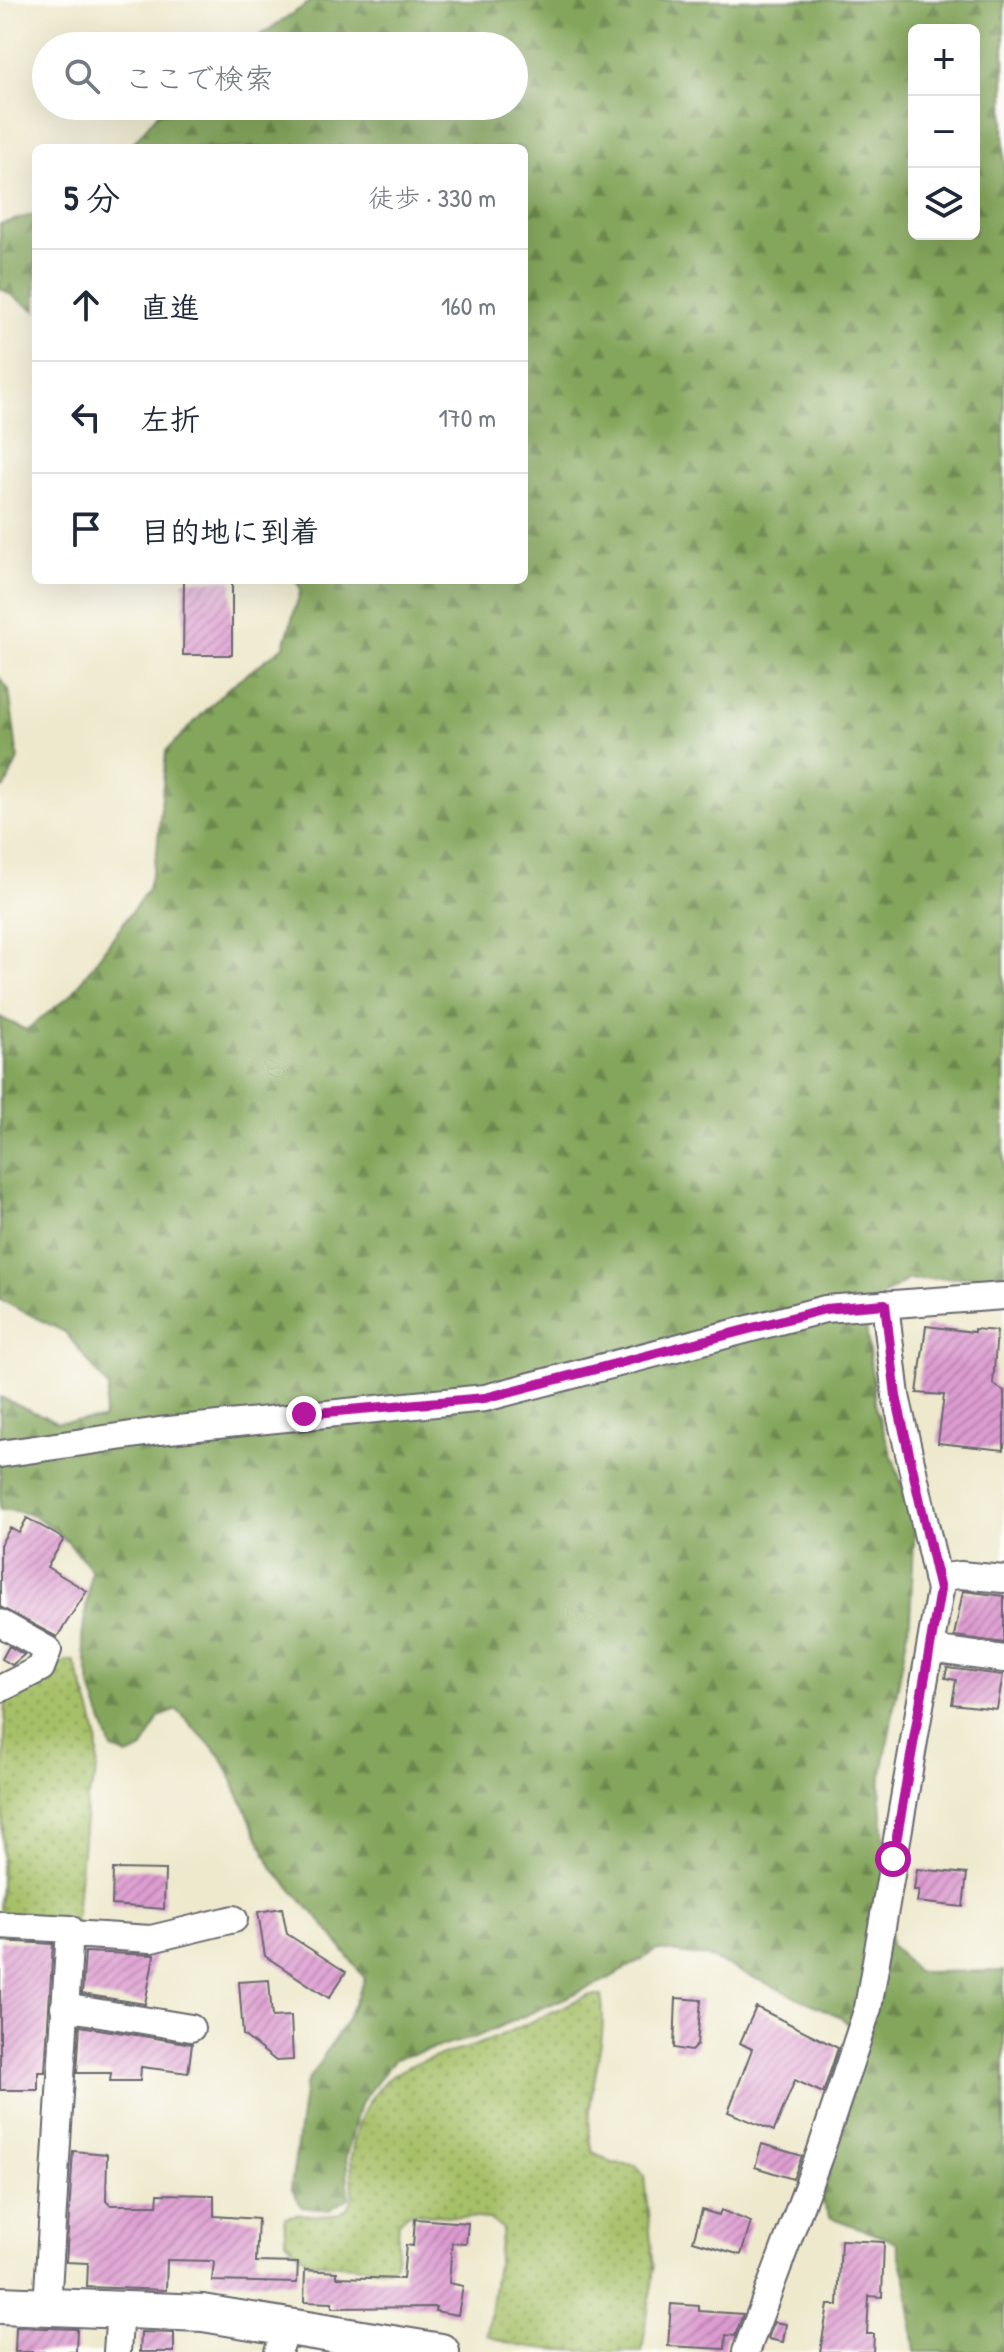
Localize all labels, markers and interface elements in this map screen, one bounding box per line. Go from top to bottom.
map controls [908,24,980,240]
button: + [908,24,980,96]
search box [32,32,528,120]
icon: search [60,54,104,98]
text: ここで検索 [124,58,274,98]
button: − [908,96,980,168]
button: layers [908,168,980,240]
text: 5 分 [64,175,120,221]
text: 徒歩 · 330 m [368,180,496,215]
icon: ahead [64,283,108,327]
text: 直進 [140,287,200,327]
text: 160 m [441,288,496,323]
icon: left [64,395,108,439]
text: 左折 [140,399,200,439]
text: 170 m [438,400,496,435]
icon: arrive [64,507,108,551]
text: 目的地に到着 [140,511,320,551]
route end [286,1396,322,1432]
route start [875,1841,911,1877]

